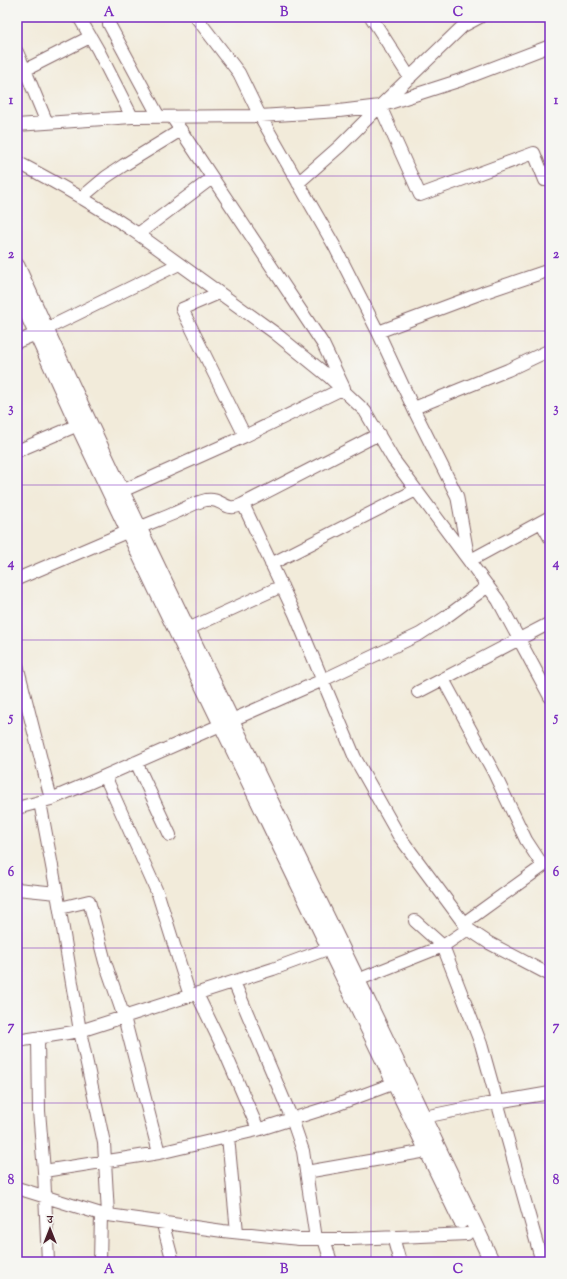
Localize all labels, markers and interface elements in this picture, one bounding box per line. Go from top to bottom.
text: A [104,4,115,22]
text: B [280,4,289,22]
text: C [453,4,463,22]
text: 1 [9,92,14,110]
text: 1 [554,92,559,110]
text: 2 [8,246,15,264]
text: 2 [553,246,560,264]
text: 3 [8,400,14,418]
text: 3 [553,400,559,418]
text: 4 [7,555,15,573]
text: 4 [552,555,560,573]
text: 5 [8,709,14,727]
text: 5 [553,709,559,727]
text: 6 [8,864,15,882]
text: 6 [553,864,560,882]
text: 7 [8,1018,15,1036]
text: 7 [553,1018,560,1036]
text: 8 [8,1172,15,1190]
text: 8 [553,1172,560,1190]
north arrow [30,1209,70,1249]
text: उ [46,1212,54,1228]
text: A [104,1261,115,1279]
text: B [280,1261,289,1279]
text: C [453,1261,463,1279]

